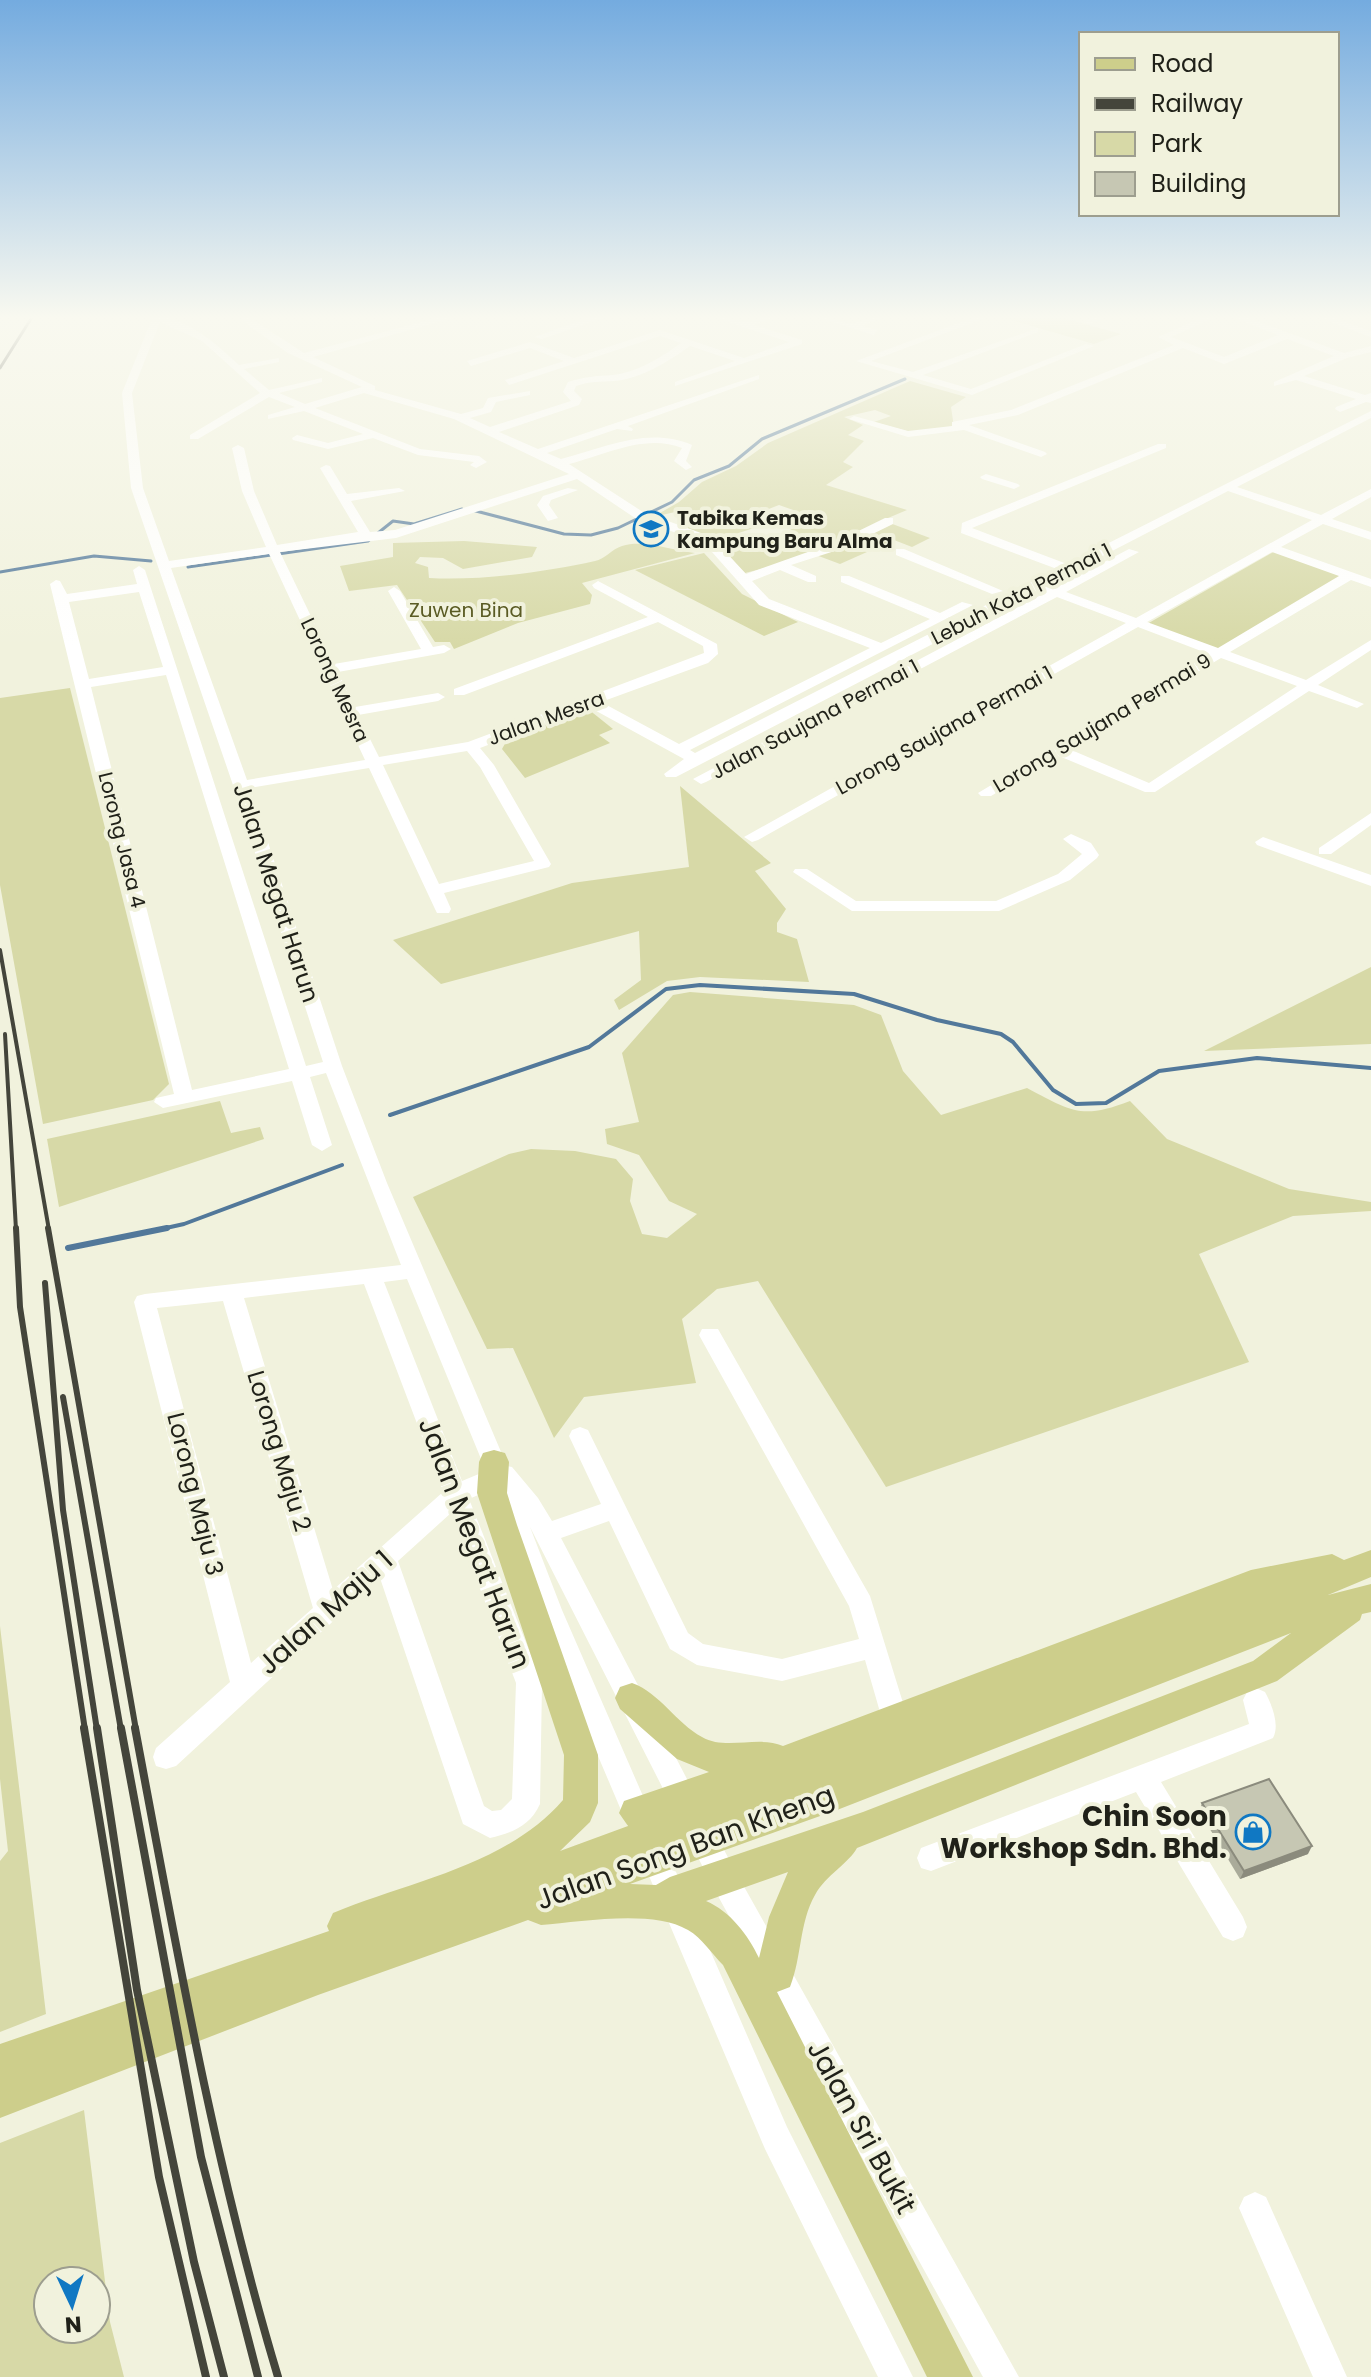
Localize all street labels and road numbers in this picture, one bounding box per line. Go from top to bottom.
street label: Lebuh Kota Permai 1 [926,536,1116,652]
street label: Lorong Mesra [294,613,376,747]
street label: Lorong Saujana Permai 9 [988,647,1216,799]
street label: Jalan Saujana Permai 1 [706,652,924,786]
street label: Lorong Saujana Permai 1 [831,659,1057,801]
street label: Jalan Mesra [484,684,608,752]
street label: Lorong Jasa 4 [92,769,152,911]
street label: Jalan Megat Harun [225,779,327,1007]
street label: Lorong Maju 2 [239,1366,320,1535]
street label: Lorong Maju 3 [159,1409,232,1579]
street label: Jalan Megat Harun [409,1412,541,1675]
street label: Jalan Maju 1 [249,1541,401,1684]
street label: Jalan Song Ban Kheng [531,1775,839,1920]
street label: Jalan Sri Bukit [798,2033,925,2221]

